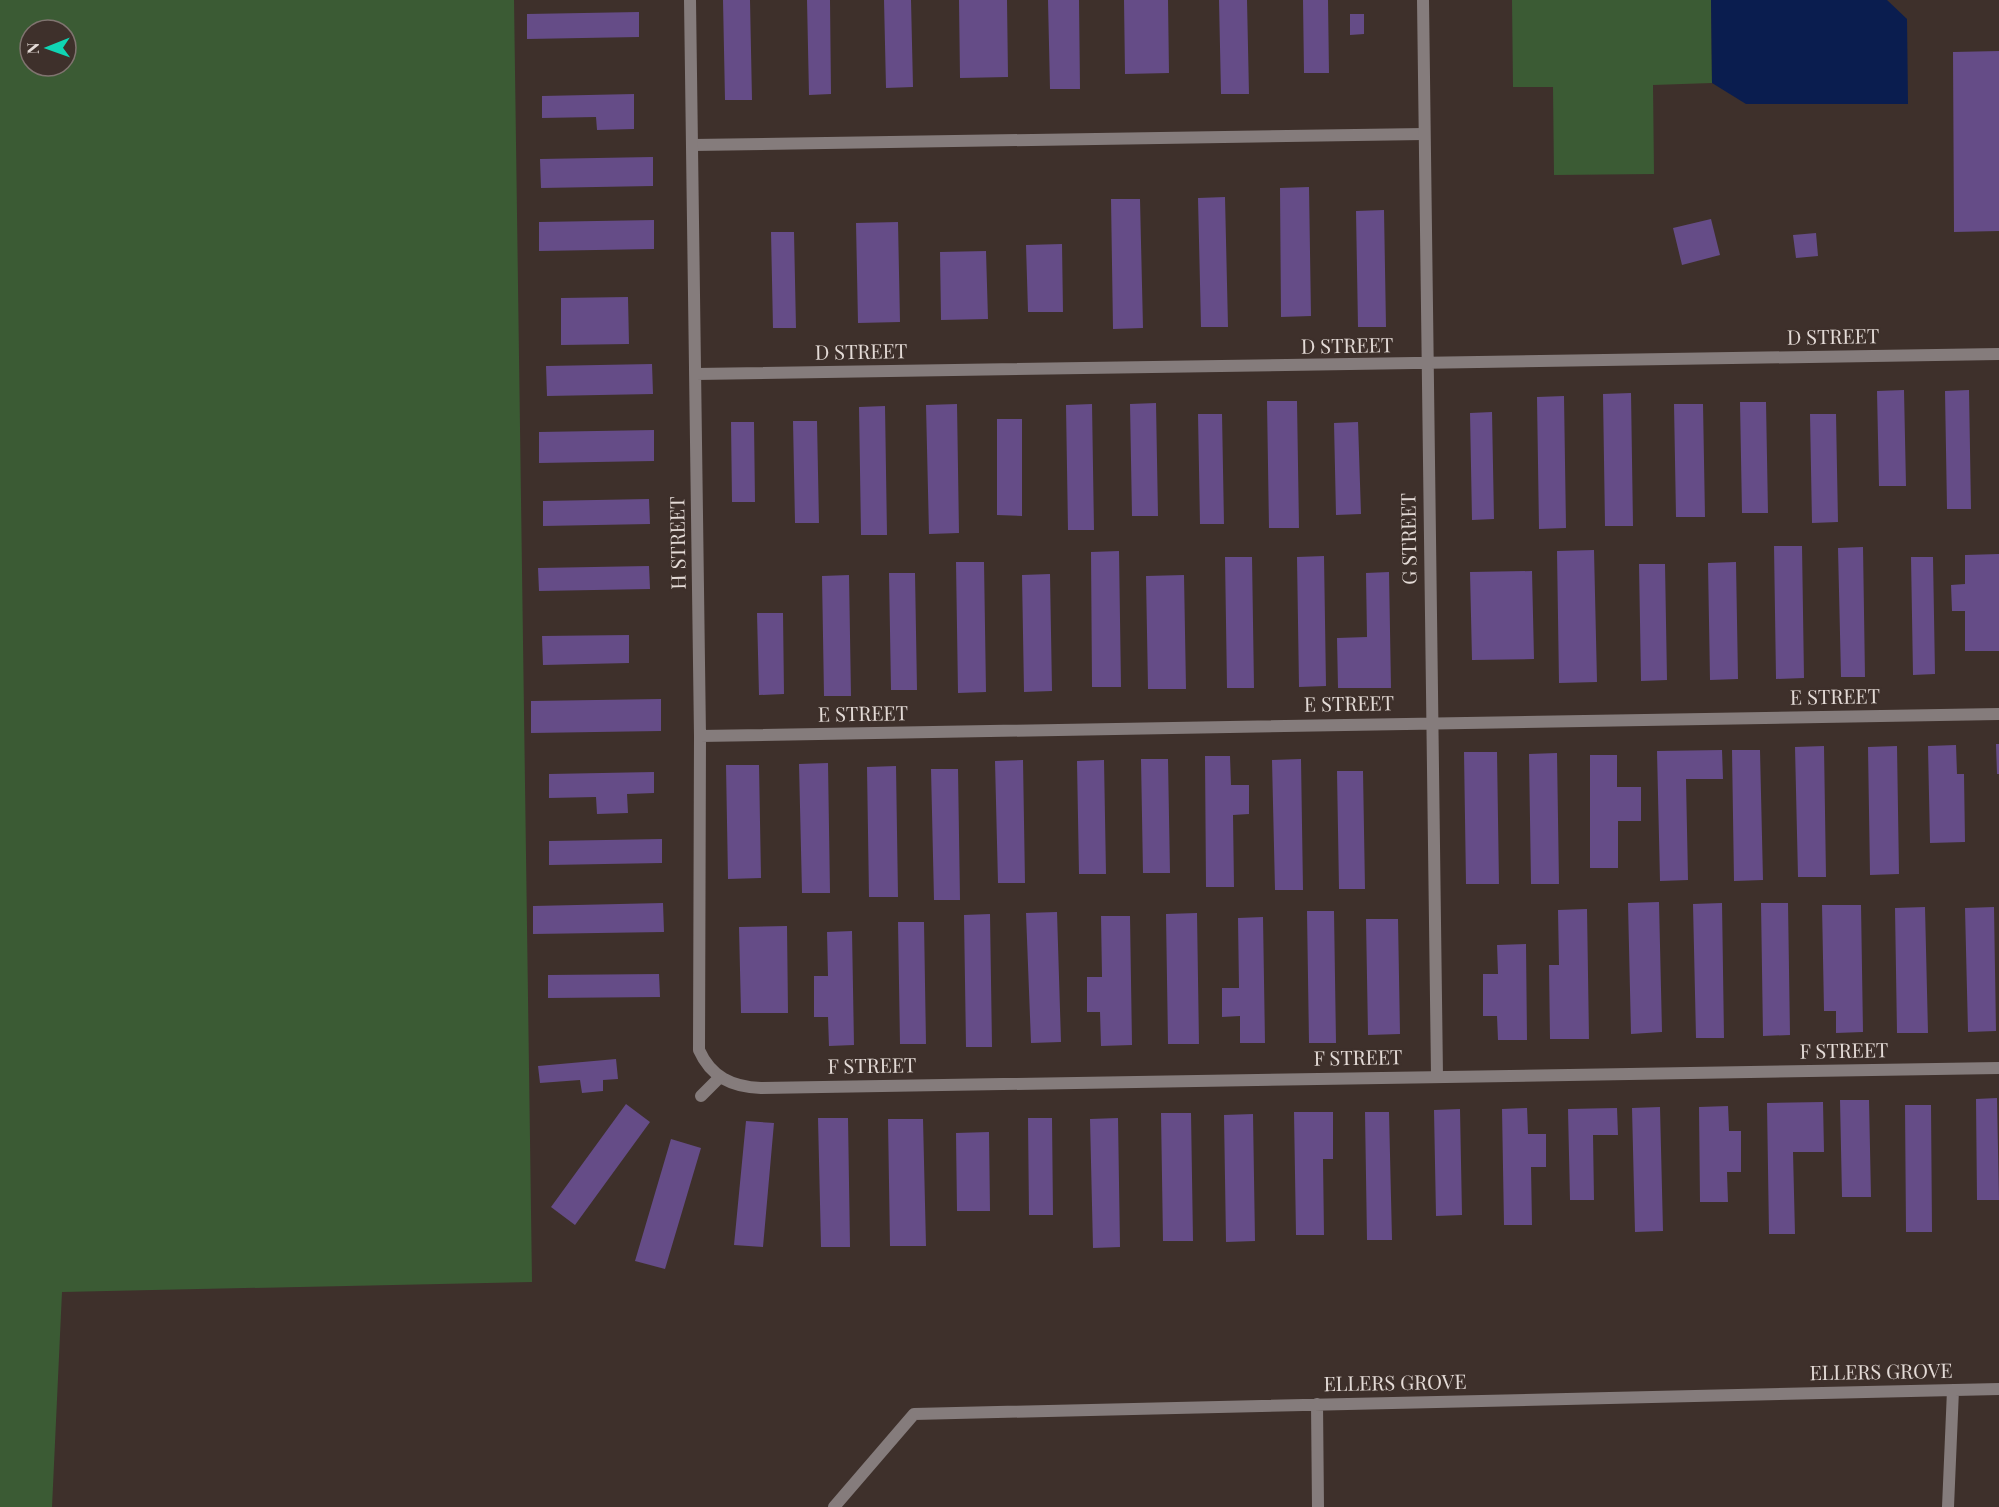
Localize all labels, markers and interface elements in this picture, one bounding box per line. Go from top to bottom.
north arrow [18,18,78,78]
text: N [22,42,43,54]
street label: D STREET [1787,321,1879,350]
street label: D STREET [1301,330,1393,359]
street label: D STREET [815,336,907,365]
street label: G STREET [1393,493,1422,585]
street label: H STREET [662,496,691,590]
street label: E STREET [1790,681,1880,710]
street label: E STREET [1304,688,1394,717]
street label: E STREET [818,698,908,727]
street label: F STREET [1799,1035,1889,1064]
street label: F STREET [1313,1042,1403,1071]
street label: F STREET [827,1050,917,1079]
street label: ELLERS GROVE [1809,1356,1953,1385]
street label: ELLERS GROVE [1323,1367,1467,1396]

